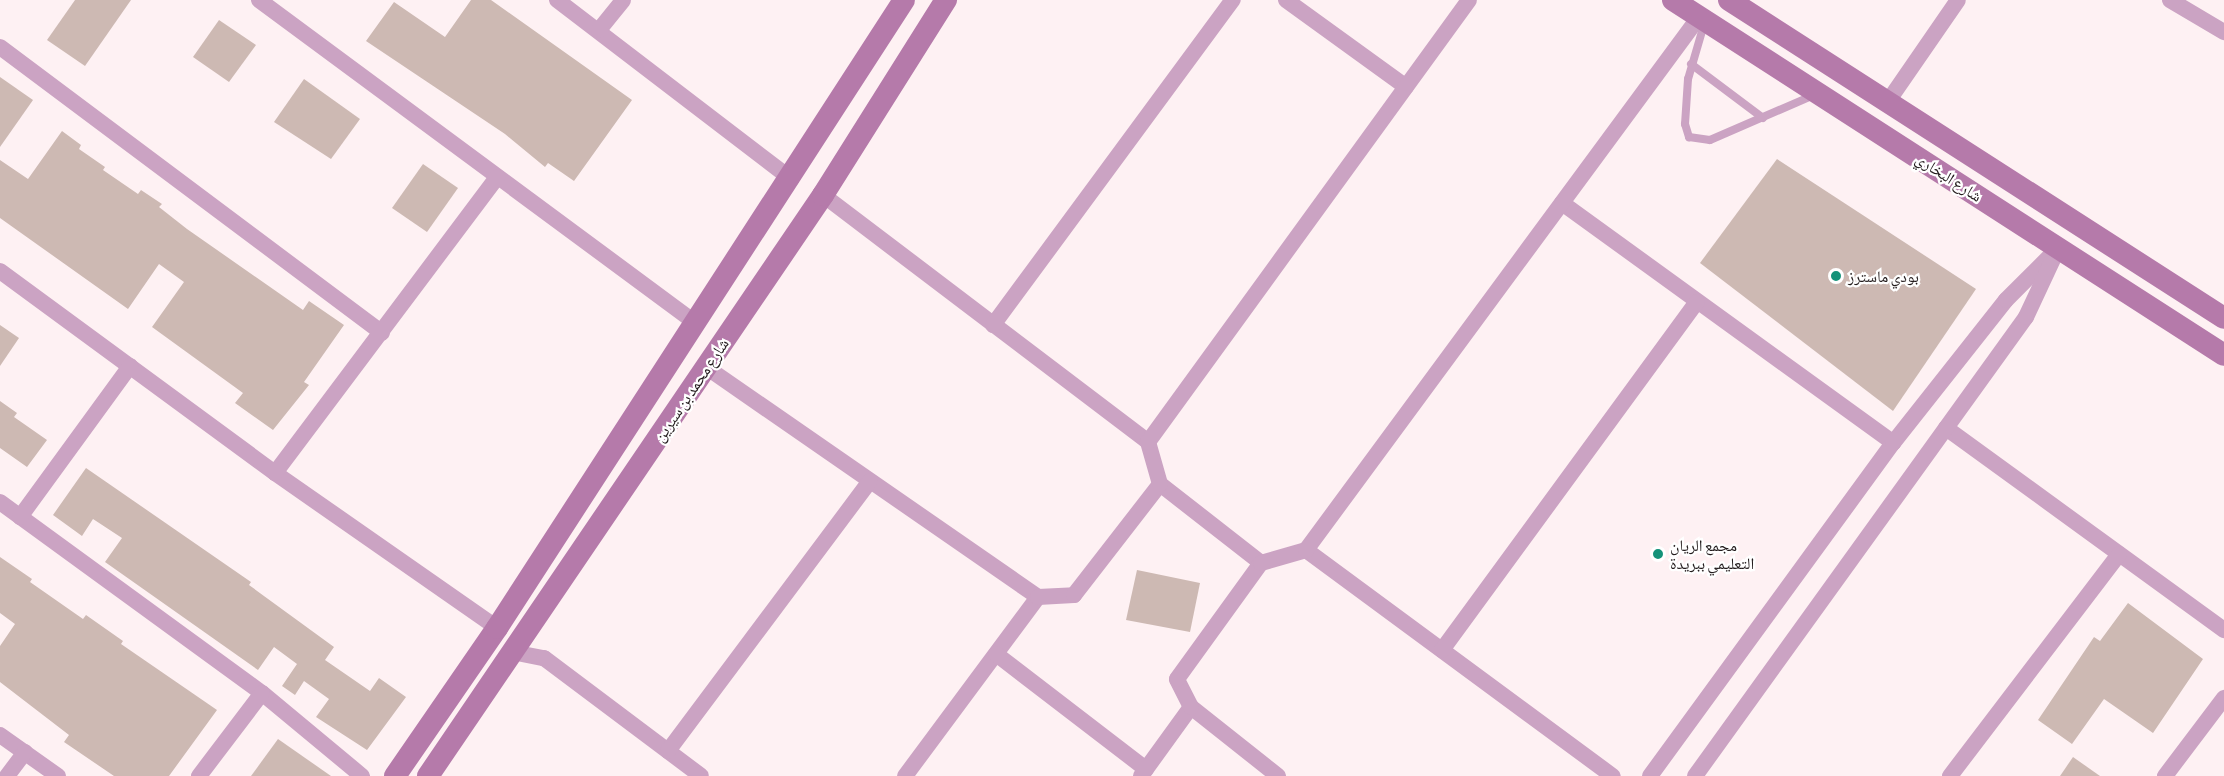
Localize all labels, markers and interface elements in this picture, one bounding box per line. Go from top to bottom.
street label: شارع البخاري [1912,148,1986,206]
place label: بودي ماسترز [1848,266,1919,286]
marker: بودي ماسترز [1829,269,1843,283]
street label: شارع محمد بن سيرين [649,335,733,445]
place label: مجمع الريان التعليمي ببريدة [1670,535,1754,573]
marker: مجمع الريان التعليمي ببريدة [1651,547,1665,561]

